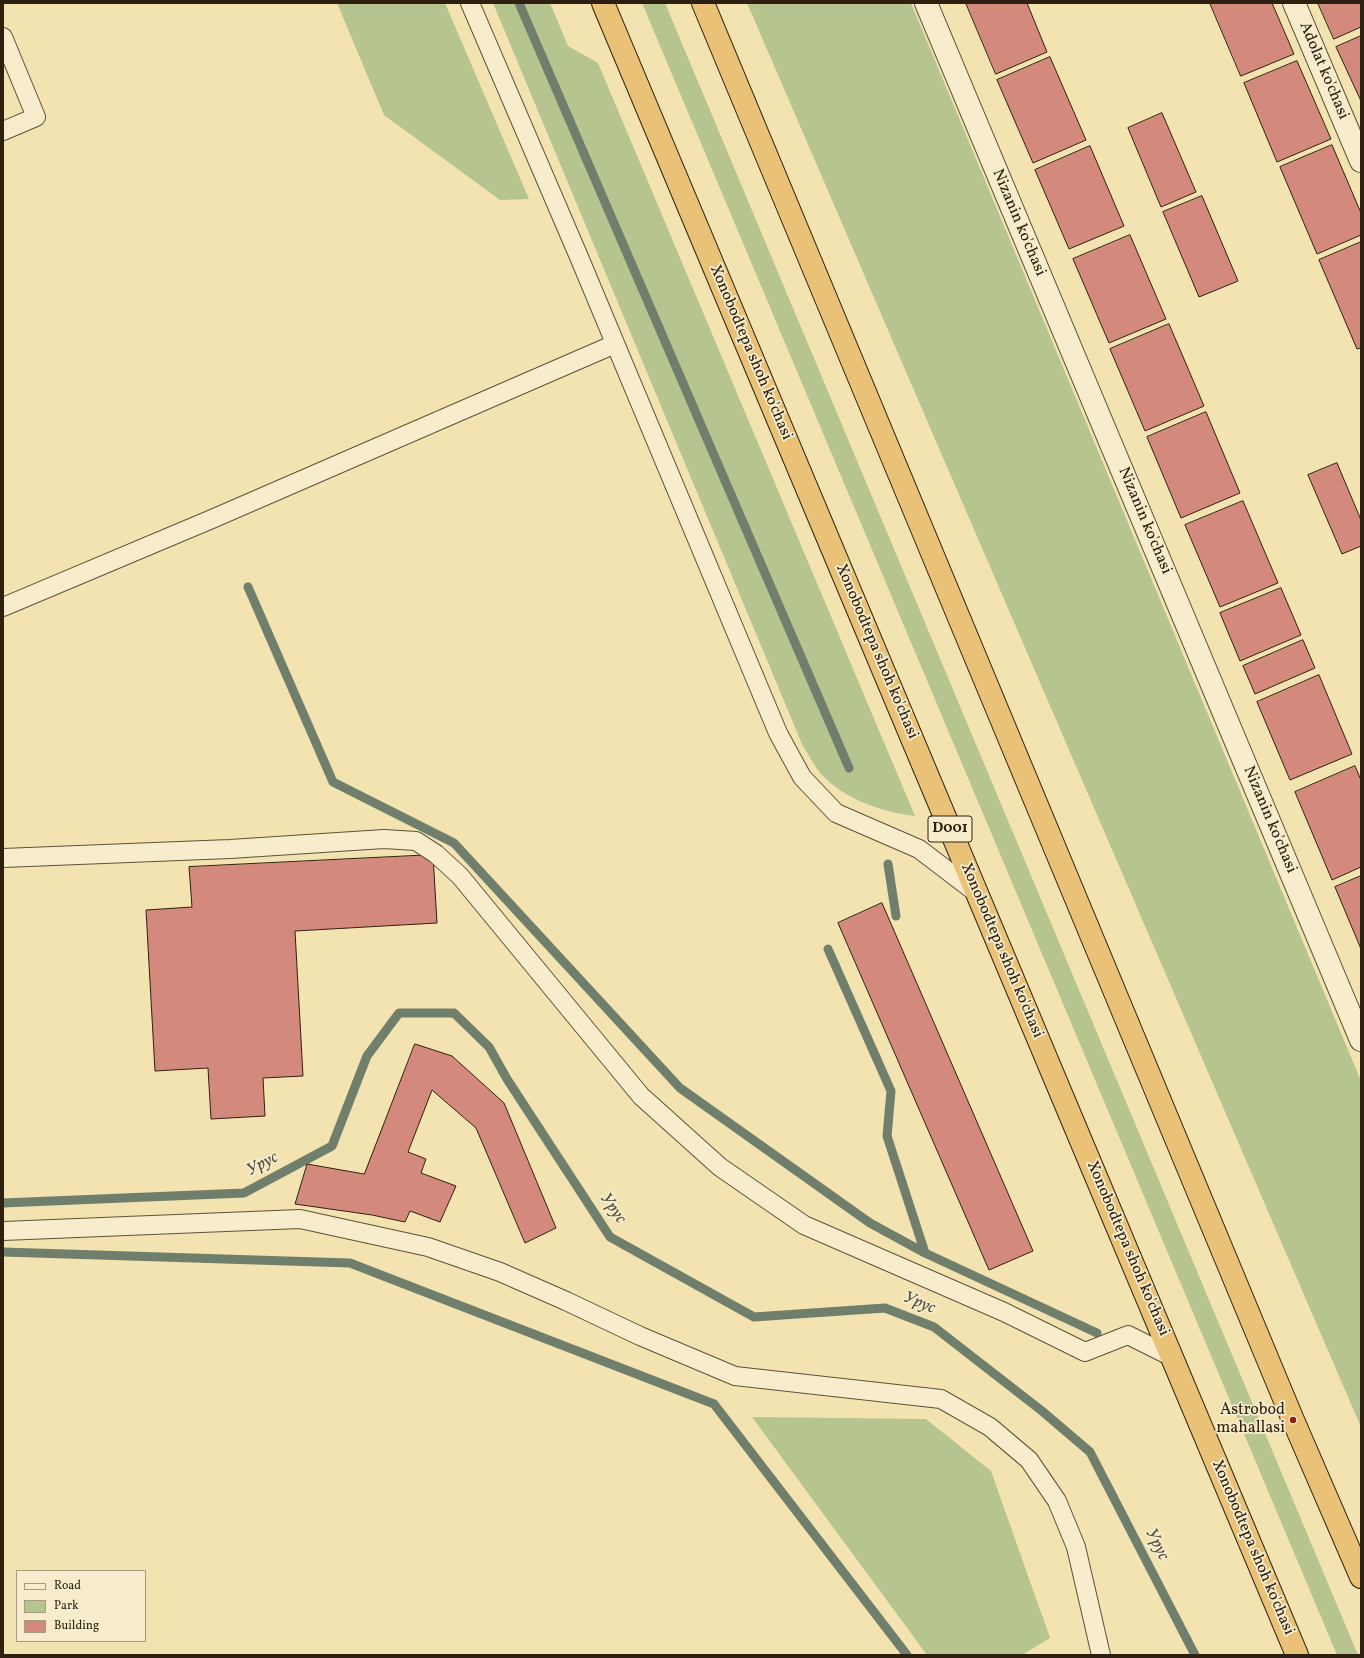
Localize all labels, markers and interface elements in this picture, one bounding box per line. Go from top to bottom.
street label: Adolat ko'chasi [1294,19,1352,123]
street label: Nizanin ko'chasi [987,167,1049,279]
street label: Xonobodtepa shoh ko'chasi [704,263,796,443]
street label: Nizanin ko'chasi [1113,465,1175,577]
street label: Xonobodtepa shoh ko'chasi [830,562,922,742]
street label: Nizanin ko'chasi [1238,764,1300,876]
road number: D001 [928,816,972,842]
street label: Xonobodtepa shoh ko'chasi [955,861,1047,1041]
water label: Урус [244,1148,282,1182]
street label: Xonobodtepa shoh ko'chasi [1081,1159,1173,1339]
water label: Урус [594,1190,630,1228]
water label: Урус [900,1288,938,1320]
place label: Astrobod mahallasi [1216,1401,1285,1439]
marker: Astrobod mahallasi [1288,1415,1298,1425]
street label: Xonobodtepa shoh ko'chasi [1206,1458,1298,1638]
water label: Урус [1139,1526,1173,1564]
legend [16,1570,146,1642]
text: Road [54,1578,81,1594]
text: Park [54,1598,79,1614]
text: Building [54,1618,99,1634]

